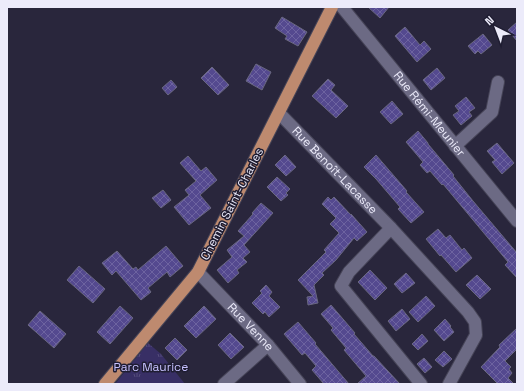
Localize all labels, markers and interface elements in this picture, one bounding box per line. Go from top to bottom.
north arrow [476,8,516,48]
text: N [482,13,497,28]
street label: Rue Rémi-Meunier [390,68,469,160]
street label: Rue Benoît-Lacasse [289,123,381,217]
street label: Chemin Saint-Charles [197,145,267,263]
street label: Rue Venne [224,299,278,354]
park label: Parc Maurice [114,359,188,375]

